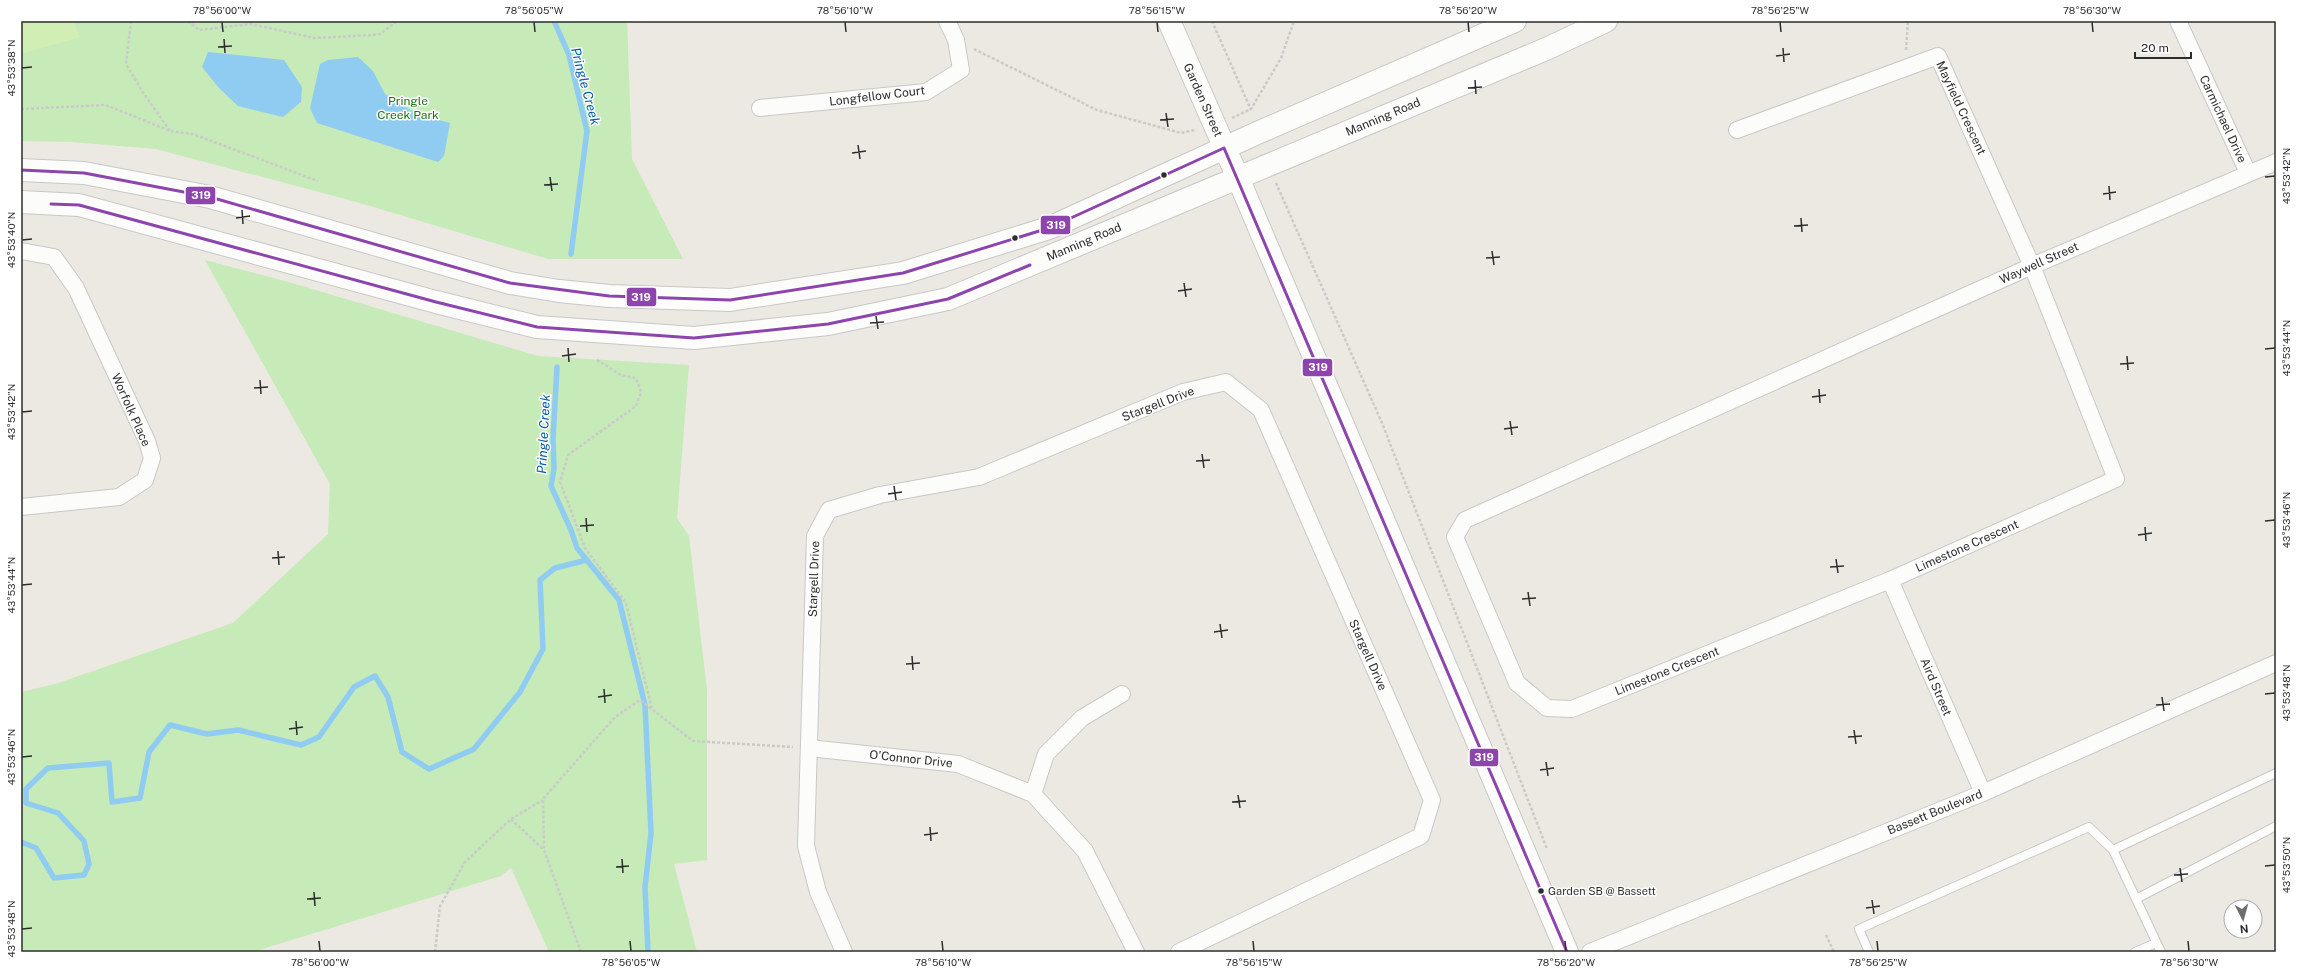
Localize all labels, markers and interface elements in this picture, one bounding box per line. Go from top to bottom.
text: 78°56'00"W [193,4,251,16]
text: 78°56'05"W [505,4,564,16]
text: 78°56'10"W [817,4,873,16]
text: 78°56'15"W [1129,4,1186,16]
text: 78°56'20"W [1439,4,1497,16]
text: 78°56'25"W [1751,4,1810,16]
text: 78°56'30"W [2063,4,2122,16]
scale bar [2135,34,2191,60]
text: 43°53'38"N [5,40,17,96]
text: 20 m [2141,41,2169,55]
water label: Pringle Creek [568,46,603,126]
street label: Mayfield Crescent [1933,59,1989,157]
street label: Garden Street [1181,61,1226,139]
street label: Carmichael Drive [2197,73,2249,165]
street label: Longfellow Court [828,83,926,109]
park label: Pringle Creek Park [377,94,439,122]
street label: Manning Road [1344,95,1422,139]
text: 43°53'42"N [2280,148,2292,204]
unlabelled marker [1159,170,1169,180]
line badge: 319 [185,186,216,205]
text: 319 [191,189,211,201]
text: 43°53'40"N [5,212,17,268]
line badge: 319 [1040,215,1071,235]
text: 319 [1046,219,1066,231]
street label: Manning Road [1045,220,1123,264]
unlabelled marker [1010,233,1020,243]
street label: Waywell Street [1997,239,2081,287]
line badge: 319 [626,287,657,307]
text: 319 [631,291,651,303]
text: 43°53'44"N [2280,320,2292,376]
line badge: 319 [1302,358,1333,377]
text: 319 [1308,361,1328,373]
street label: Worfolk Place [109,371,153,449]
text: 43°53'42"N [5,384,17,440]
street label: Stargell Drive [1120,384,1196,424]
water label: Pringle Creek [534,394,553,474]
text: 43°53'46"N [2280,492,2292,548]
street label: Limestone Crescent [1913,517,2021,575]
street label: Stargell Drive [806,540,822,617]
text: 43°53'44"N [5,557,17,613]
street label: Stargell Drive [1346,617,1390,693]
street label: Limestone Crescent [1613,644,1721,698]
street label: Aird Street [1918,656,1955,718]
text: 43°53'48"N [2280,665,2292,721]
text: 43°53'46"N [5,729,17,785]
street label: O'Connor Drive [869,748,954,770]
line badge: 319 [1469,748,1499,767]
text: 319 [1474,751,1494,763]
street label: Bassett Boulevard [1885,787,1985,837]
text: 43°53'50"N [2280,837,2292,893]
place label: Garden SB @ Bassett [1548,885,1656,897]
marker: Garden SB @ Bassett [1536,886,1546,896]
north arrow [2223,899,2263,939]
text: 43°53'48"N [5,901,17,957]
text: N [2239,923,2249,935]
text: 78°56'00"W [291,956,349,968]
text: 78°56'05"W [602,956,661,968]
text: 78°56'10"W [915,956,971,968]
text: 78°56'15"W [1226,956,1283,968]
text: 78°56'20"W [1537,956,1595,968]
text: 78°56'25"W [1849,956,1908,968]
text: 78°56'30"W [2160,956,2219,968]

